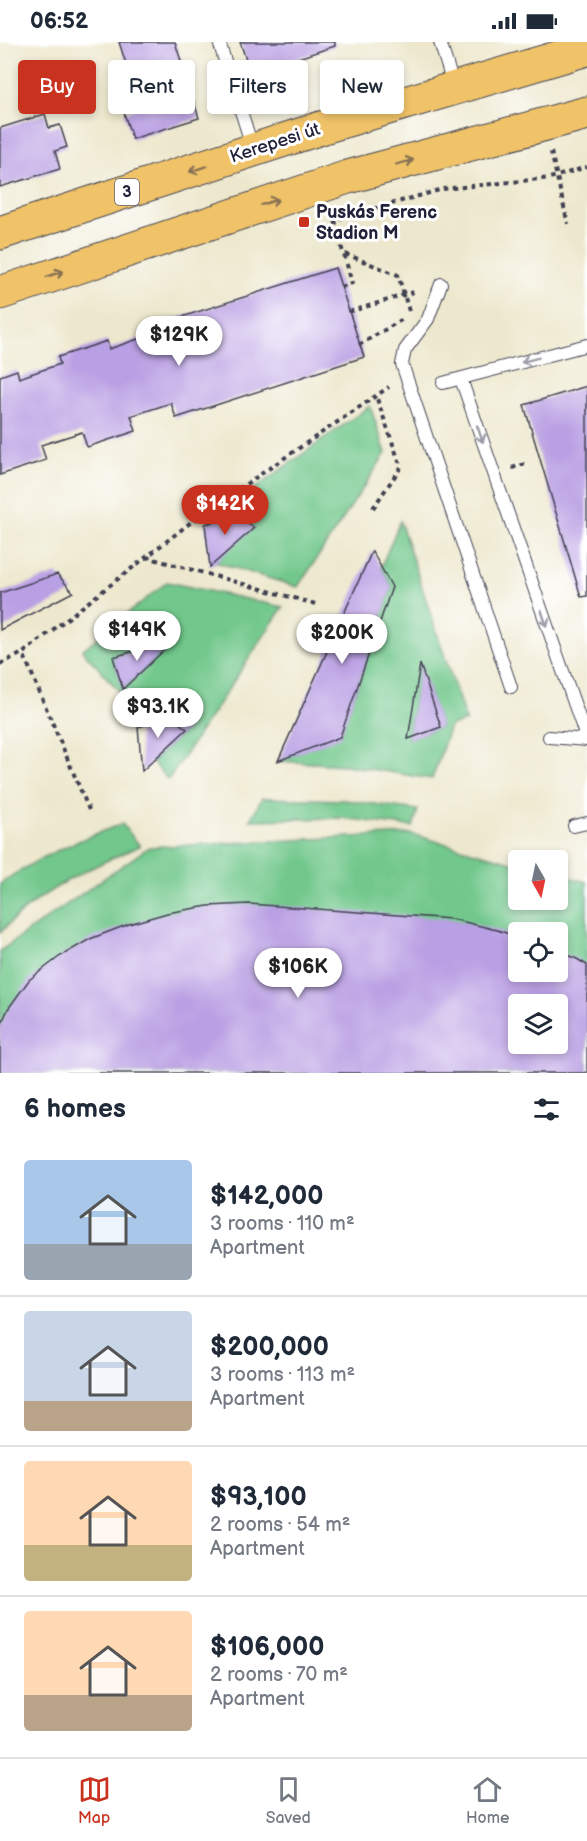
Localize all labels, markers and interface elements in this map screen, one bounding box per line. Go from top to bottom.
text: 06:52 [30,8,88,35]
chip: Buy [18,60,96,114]
chip: Rent [108,60,195,114]
chip: Filters [207,60,308,114]
chip: New [320,60,404,114]
street label: Kerepesi út [227,118,323,167]
one-way arrow [395,156,414,167]
one-way arrow [189,164,208,175]
road number: 3 [115,179,139,205]
one-way arrow [260,196,279,207]
place label: Puskás Ferenc Stadion M [316,202,437,244]
marker: Puskás Ferenc Stadion M [297,215,311,229]
one-way arrow [45,268,64,279]
pin: $129K [137,316,221,367]
text: $129K [150,323,208,347]
one-way arrow [521,355,540,366]
one-way arrow [475,424,486,443]
pin: $142K [183,485,267,536]
text: $142K [196,492,254,516]
one-way arrow [540,608,551,627]
pin: $149K [95,611,179,662]
pin: $200K [300,614,384,665]
text: $149K [108,618,166,642]
text: $200K [310,621,374,645]
pin: $93.1K [109,688,207,739]
text: $93.1K [127,695,190,719]
north arrow [508,850,568,910]
map controls [508,850,568,1054]
button: locate [508,922,568,982]
pin: $106K [256,948,340,999]
text: $106K [268,955,328,979]
button: layers [508,994,568,1054]
icon: filters [530,1093,563,1126]
text: 6 homes [24,1094,126,1125]
text: $142,000 [210,1181,323,1212]
icon: home [72,1184,144,1256]
text: 3 rooms · 110 m² [210,1212,355,1236]
text: Apartment [210,1236,305,1260]
text: $200,000 [210,1332,329,1363]
icon: home [72,1335,144,1407]
text: 3 rooms · 113 m² [210,1363,355,1387]
text: Apartment [210,1387,305,1411]
text: $93,100 [210,1482,307,1513]
icon: home [72,1485,144,1557]
text: 2 rooms · 54 m² [210,1513,350,1537]
text: Apartment [210,1537,305,1561]
text: $106,000 [210,1632,324,1663]
icon: home [72,1635,144,1707]
text: 2 rooms · 70 m² [210,1663,348,1687]
text: Apartment [210,1687,305,1711]
tab: Map [78,1773,111,1828]
tab: Saved [266,1773,311,1828]
tab: Home [466,1773,509,1828]

